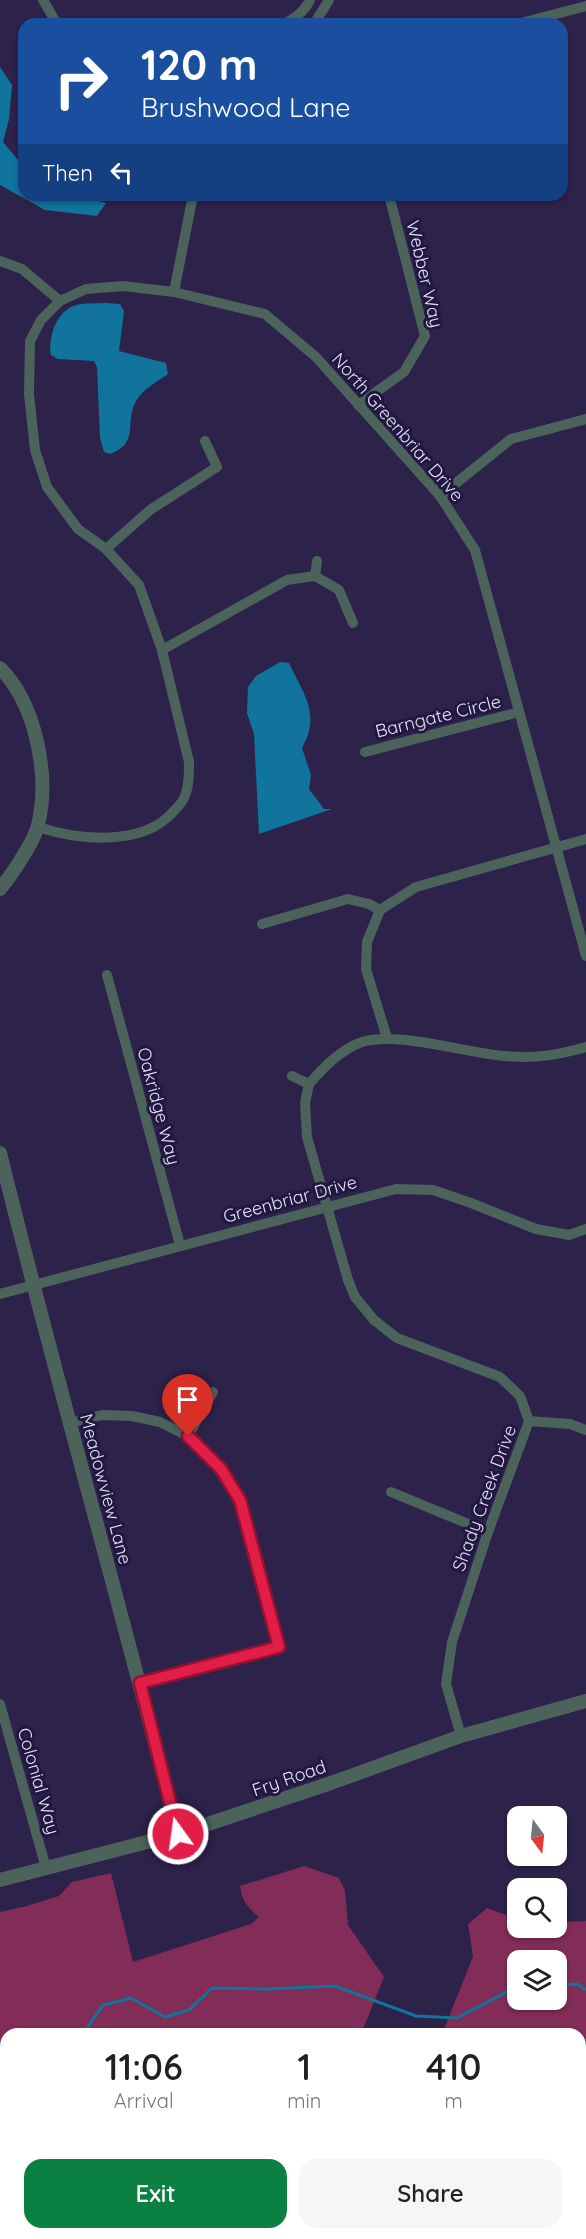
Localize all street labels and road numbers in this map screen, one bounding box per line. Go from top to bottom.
street label: Webber Way [401,218,449,330]
street label: North Greenbriar Drive [327,348,469,506]
street label: Barngate Circle [373,689,503,743]
street label: Oakridge Way [132,1045,186,1167]
street label: Greenbriar Drive [221,1170,359,1228]
street label: Meadowview Lane [75,1411,137,1567]
street label: Shady Creek Drive [447,1422,521,1574]
street label: Colonial Way [13,1725,65,1837]
street label: Fry Road [249,1755,329,1801]

